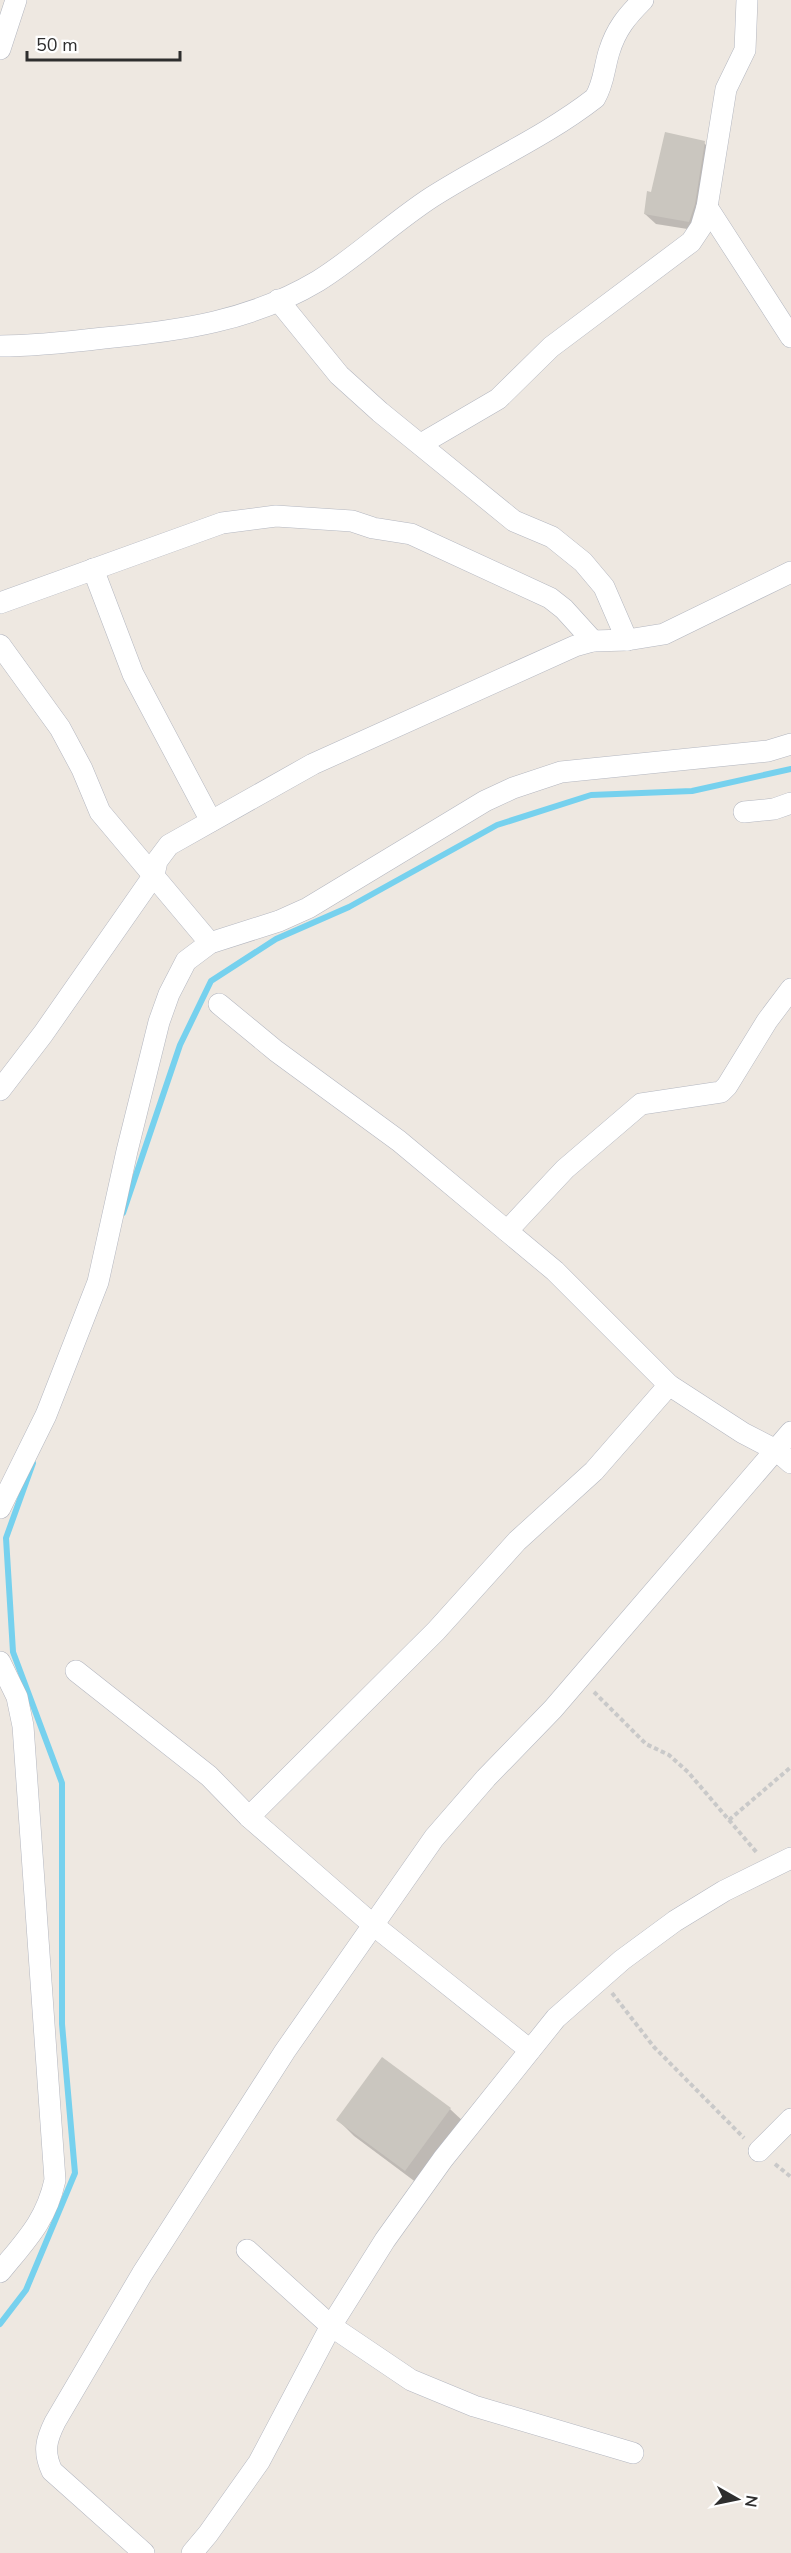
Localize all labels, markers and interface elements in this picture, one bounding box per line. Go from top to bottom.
scale bar [27,24,180,62]
text: 50 m [36,33,78,57]
north arrow [707,2469,767,2529]
text: N [739,2494,763,2509]

